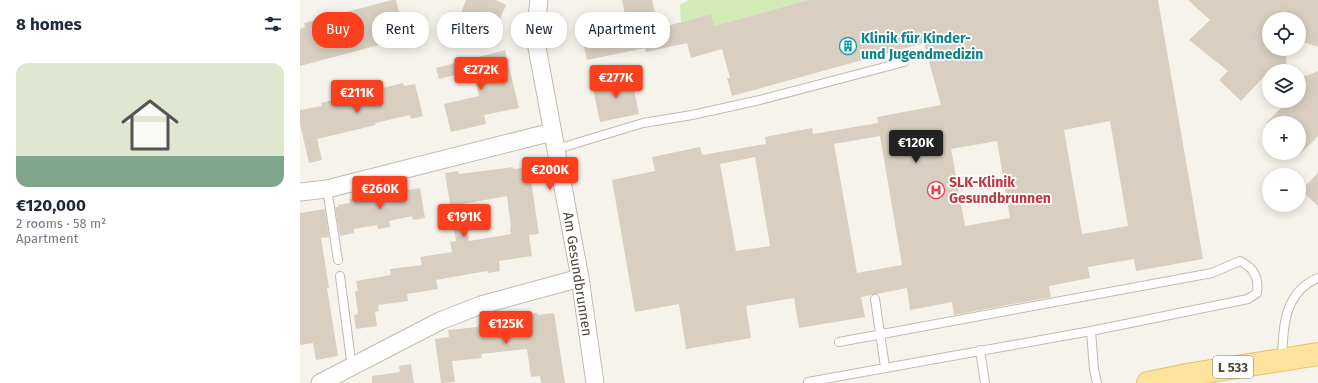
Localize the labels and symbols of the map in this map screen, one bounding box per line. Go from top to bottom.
place label: Klinik für Kinder- und Jugendmedizin [861,30,983,63]
building icon: Klinik für Kinder- und Jugendmedizin [838,36,858,56]
pin: €272K [453,57,509,91]
pin: €277K [588,65,644,99]
pin: €211K [329,80,385,114]
pin: €120K [888,130,944,164]
pin: €200K [522,157,578,191]
place label: SLK-Klinik Gesundbrunnen [949,174,1051,207]
pin: €260K [352,176,408,210]
hospital icon: SLK-Klinik Gesundbrunnen [926,180,946,200]
pin: €191K [436,204,492,238]
street label: Am Gesundbrunnen [559,211,596,337]
pin: €125K [478,311,534,345]
road number: L 533 [1213,356,1253,378]

